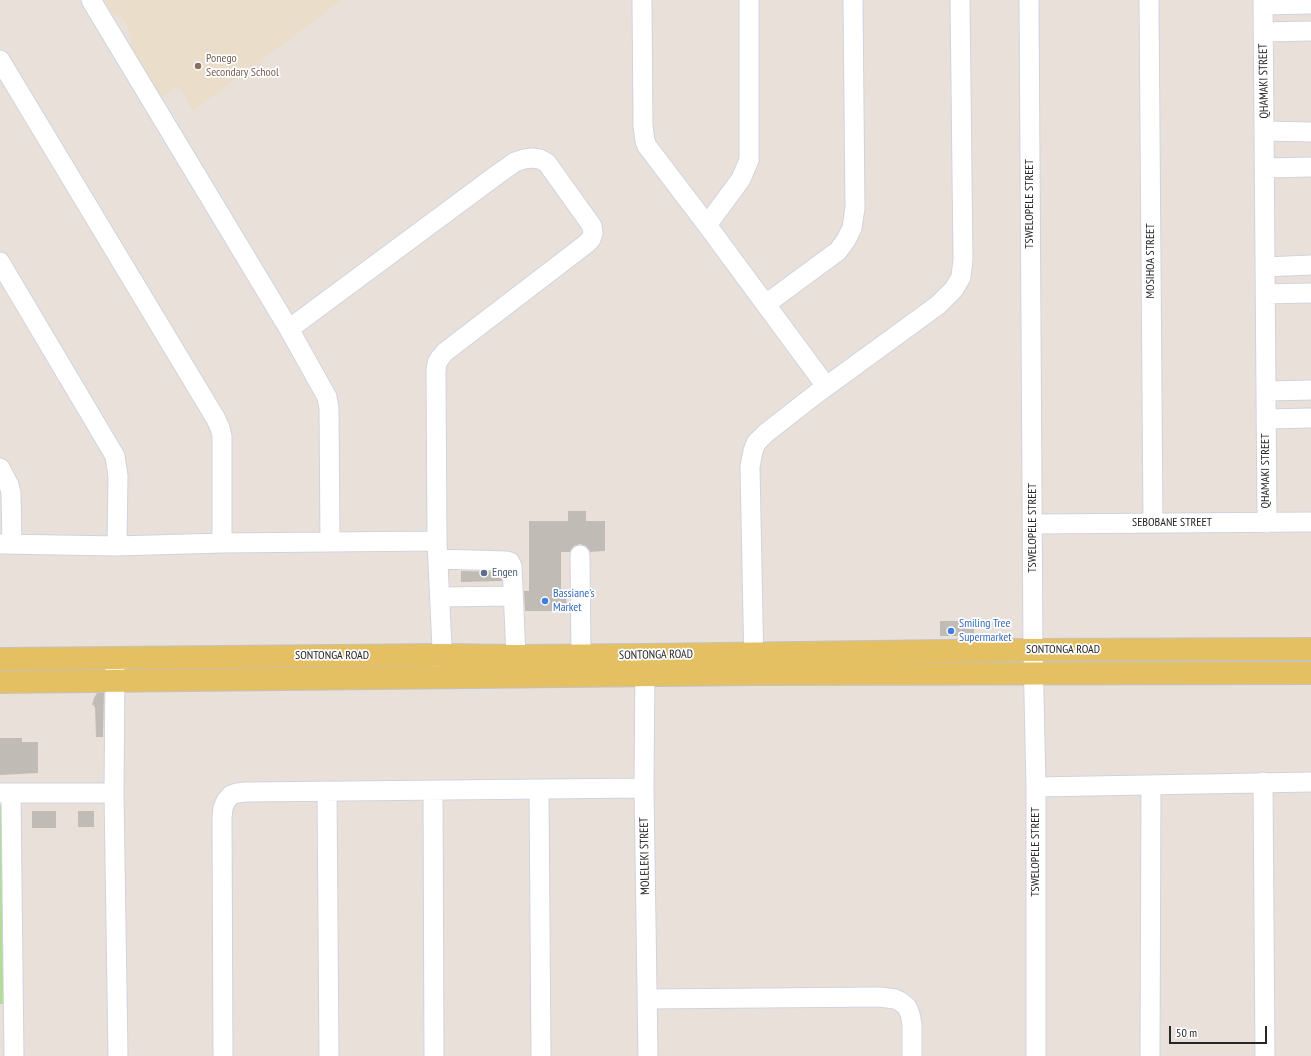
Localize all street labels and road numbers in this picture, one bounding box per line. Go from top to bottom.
street label: QHAMAKI STREET [1256,43,1272,119]
street label: TSWELOPELE STREET [1023,159,1037,249]
street label: MOSIHOA STREET [1144,223,1158,299]
street label: QHAMAKI STREET [1259,433,1273,509]
street label: TSWELOPELE STREET [1026,483,1040,573]
street label: SEBOBANE STREET [1132,516,1212,530]
street label: SONTONGA ROAD [1026,643,1100,657]
street label: SONTONGA ROAD [619,647,693,663]
street label: SONTONGA ROAD [295,649,369,663]
street label: TSWELOPELE STREET [1029,807,1043,897]
street label: MOLELEKI STREET [637,817,653,895]

